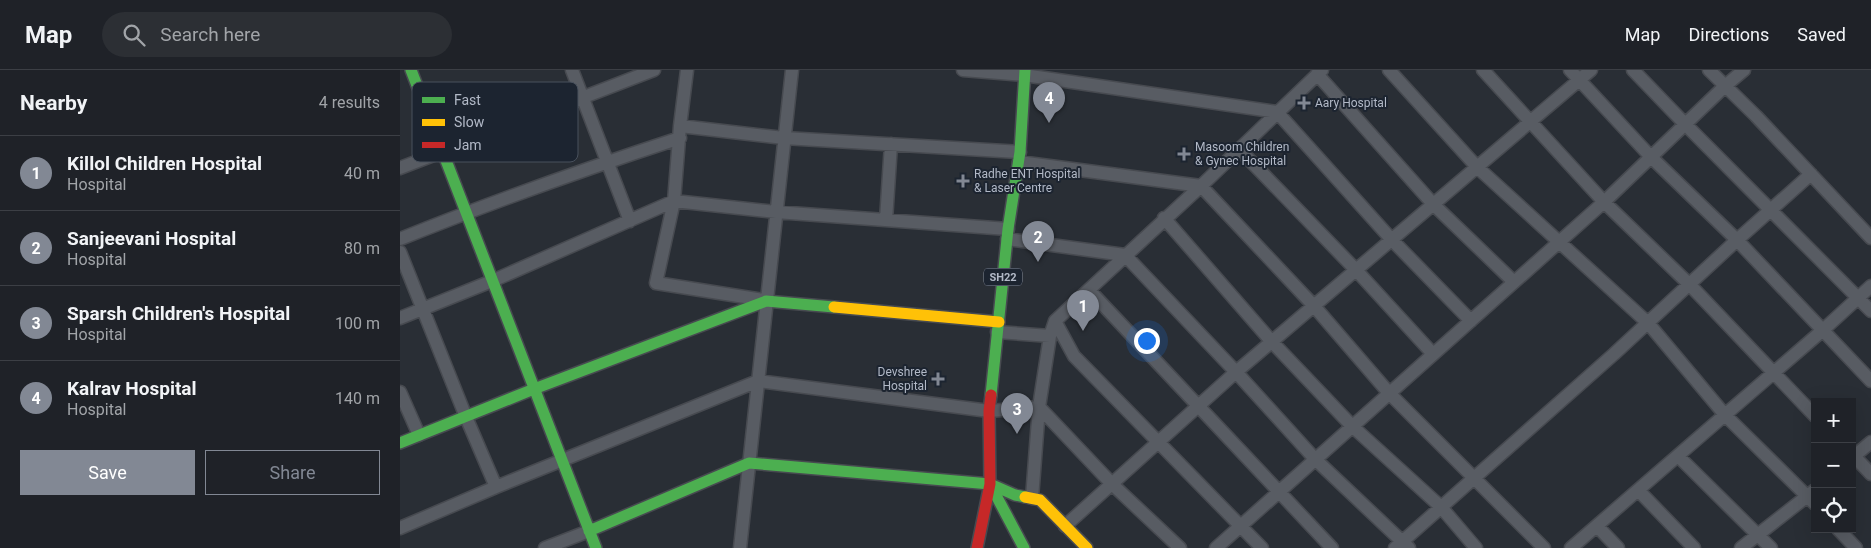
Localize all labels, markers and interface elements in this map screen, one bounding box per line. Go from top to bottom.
search box [102,12,452,57]
text: Map [25,21,72,49]
icon: search [120,21,148,49]
text: Search here [160,23,260,46]
text: Map [1625,24,1660,45]
text: Directions [1688,24,1769,45]
text: Saved [1797,24,1846,45]
legend [412,82,578,162]
pin: 4 [1033,82,1065,123]
text: Nearby [20,91,87,115]
text: Fast [454,92,481,108]
text: 4 results [319,93,380,112]
marker: Aary Hospital [1297,96,1311,110]
place label: Aary Hospital [1315,96,1387,110]
text: Slow [454,114,485,130]
text: Jam [454,137,482,153]
place label: Masoom Children & Gynec Hospital [1195,140,1289,168]
marker: Masoom Children & Gynec Hospital [1177,147,1191,161]
text: Killol Children Hospital [67,152,262,175]
text: 1 [31,164,41,183]
text: 40 m [344,164,380,183]
place label: Radhe ENT Hospital & Laser Centre [974,167,1080,195]
marker: Radhe ENT Hospital & Laser Centre [956,174,970,188]
text: Hospital [67,175,127,194]
pin: 2 [1022,221,1054,262]
text: Sanjeevani Hospital [67,227,236,250]
text: 2 [31,239,41,258]
text: 80 m [344,239,380,258]
text: Hospital [67,250,127,269]
road number: SH22 [984,268,1022,286]
pin: 1 [1067,290,1099,331]
text: Sparsh Children's Hospital [67,302,290,325]
text: 3 [31,314,41,333]
text: 100 m [335,314,380,333]
text: Hospital [67,325,127,344]
your location [1134,328,1160,354]
place label: Devshree Hospital [878,365,927,393]
marker: Devshree Hospital [931,372,945,386]
text: Kalrav Hospital [67,377,197,400]
text: 4 [31,389,41,408]
text: 140 m [335,389,380,408]
pin: 3 [1001,393,1033,434]
map controls [1811,398,1856,533]
button: + [1811,398,1856,443]
text: Hospital [67,400,127,419]
button: − [1811,443,1856,488]
button: Save [20,450,195,495]
button: Share [205,450,380,495]
button: locate [1811,488,1856,533]

